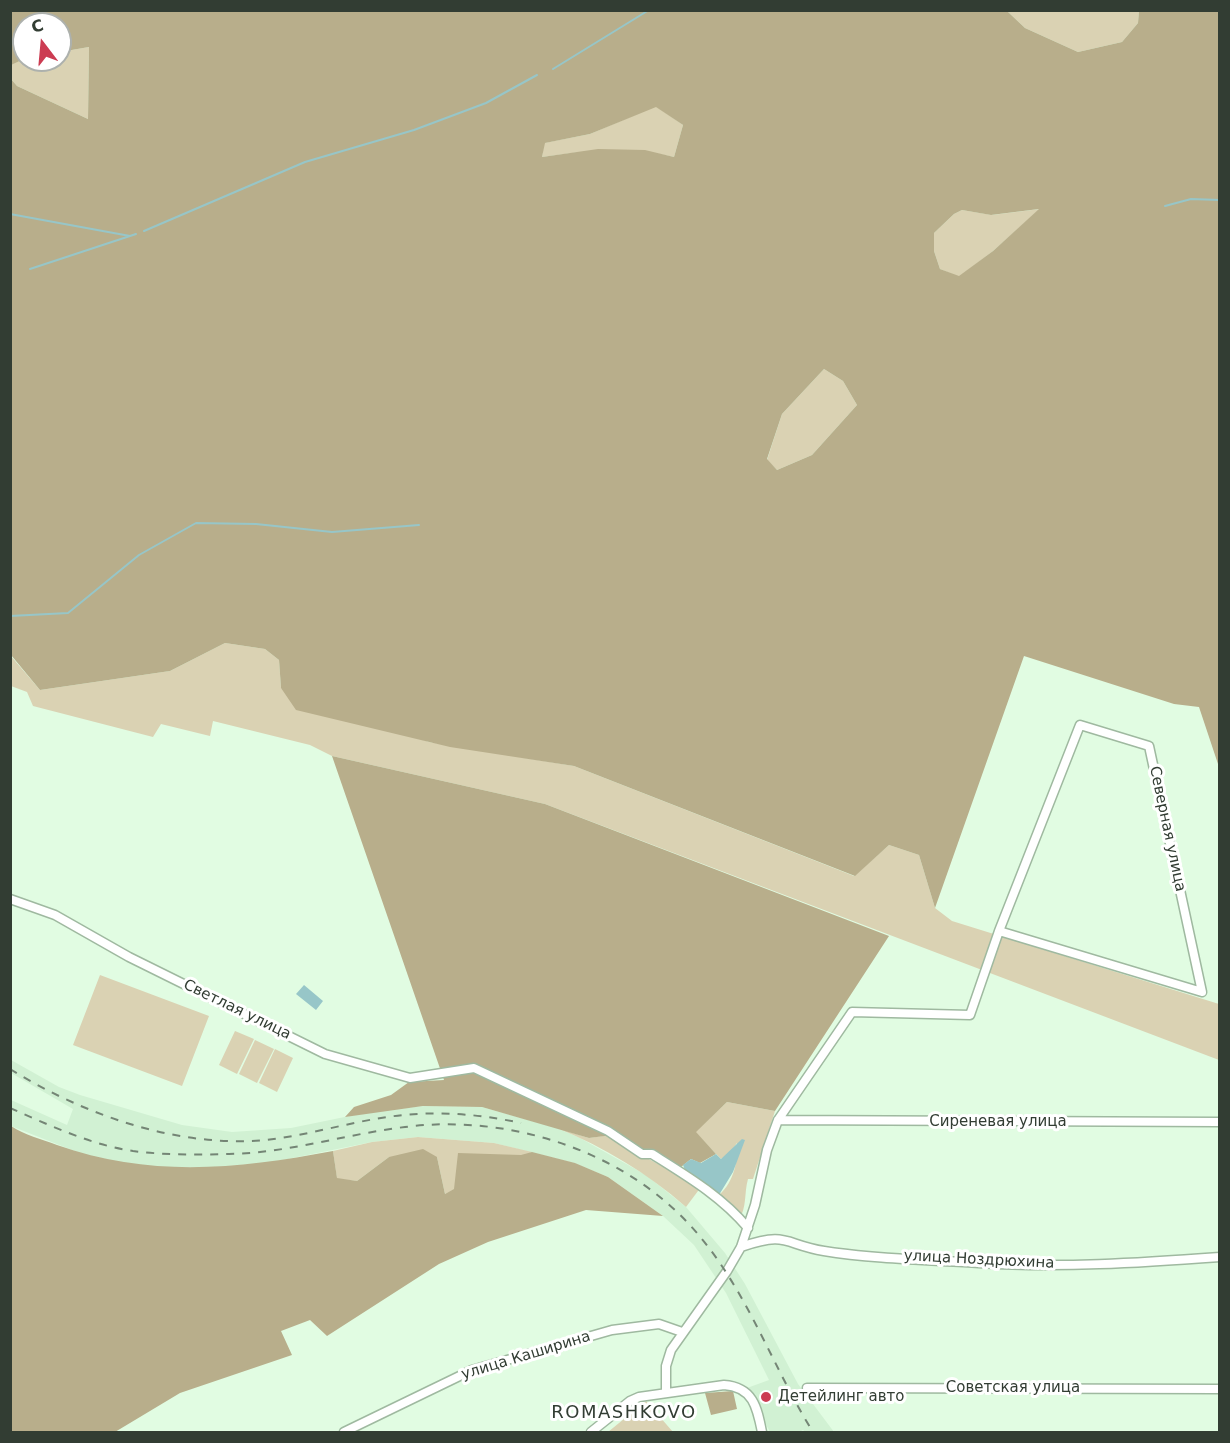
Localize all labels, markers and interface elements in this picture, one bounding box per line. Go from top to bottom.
north arrow [12,12,72,72]
text: С [29,15,46,37]
street label: Северная улица [1145,765,1189,893]
street label: Светлая улица [180,976,294,1044]
street label: Сиреневая улица [929,1113,1067,1131]
street label: улица Ноздрюхина [903,1247,1055,1273]
street label: улица Каширина [459,1328,593,1384]
street label: Советская улица [946,1379,1080,1397]
place label: Детейлинг авто [778,1388,904,1406]
marker: Детейлинг авто [759,1390,773,1404]
district label: ROMASHKOVO [551,1402,697,1424]

